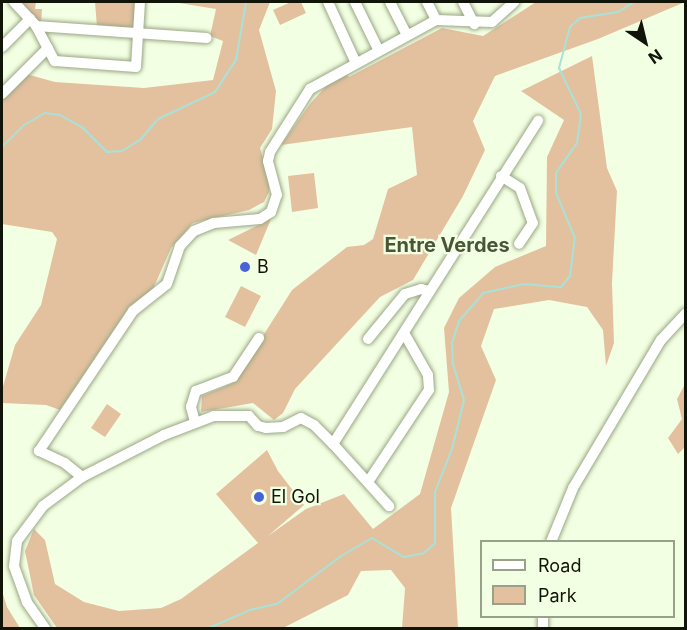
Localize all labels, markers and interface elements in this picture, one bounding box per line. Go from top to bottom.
north arrow [615,12,675,72]
text: N [645,45,666,68]
district label: Entre Verdes [384,233,510,257]
place label: B [257,256,269,278]
marker: B [238,260,252,274]
place label: El Gol [271,486,320,508]
marker: El Gol [252,490,266,504]
legend [480,540,675,618]
text: Road [538,555,581,576]
text: Park [538,585,577,606]

